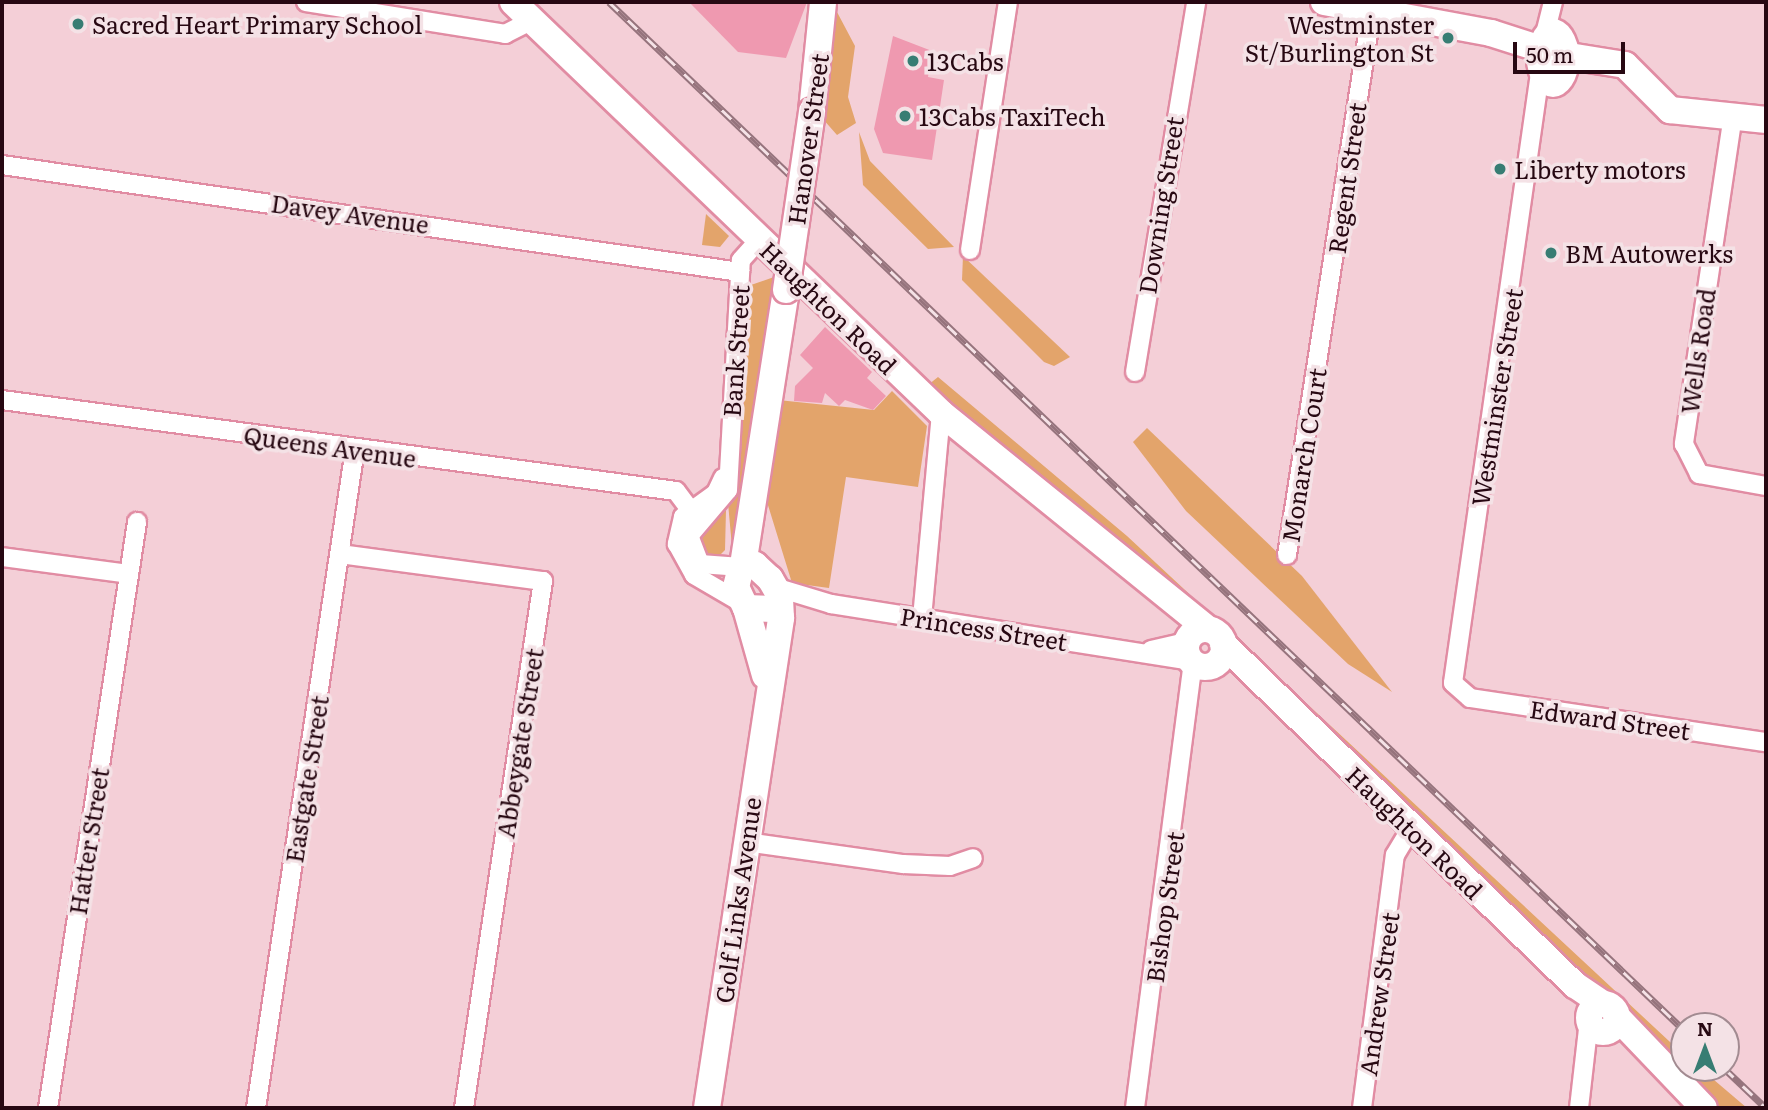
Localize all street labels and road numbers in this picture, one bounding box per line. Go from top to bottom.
street label: Hanover Street [781,51,833,227]
street label: Regent Street [1321,100,1371,256]
street label: Downing Street [1132,114,1188,296]
street label: Davey Avenue [269,188,431,238]
street label: Haughton Road [755,235,903,379]
street label: Bank Street [716,284,754,418]
street label: Westminster Street [1465,286,1527,508]
street label: Wells Road [1674,287,1720,415]
street label: Monarch Court [1275,366,1331,544]
street label: Queens Avenue [242,420,418,472]
street label: Princess Street [898,601,1070,655]
street label: Abbeygate Street [490,646,548,840]
street label: Eastgate Street [279,693,333,865]
street label: Edward Street [1528,693,1692,745]
street label: Haughton Road [1341,760,1489,904]
street label: Hatter Street [62,765,114,917]
street label: Golf Links Avenue [708,795,766,1005]
street label: Bishop Street [1139,829,1189,985]
street label: Andrew Street [1352,910,1404,1078]

